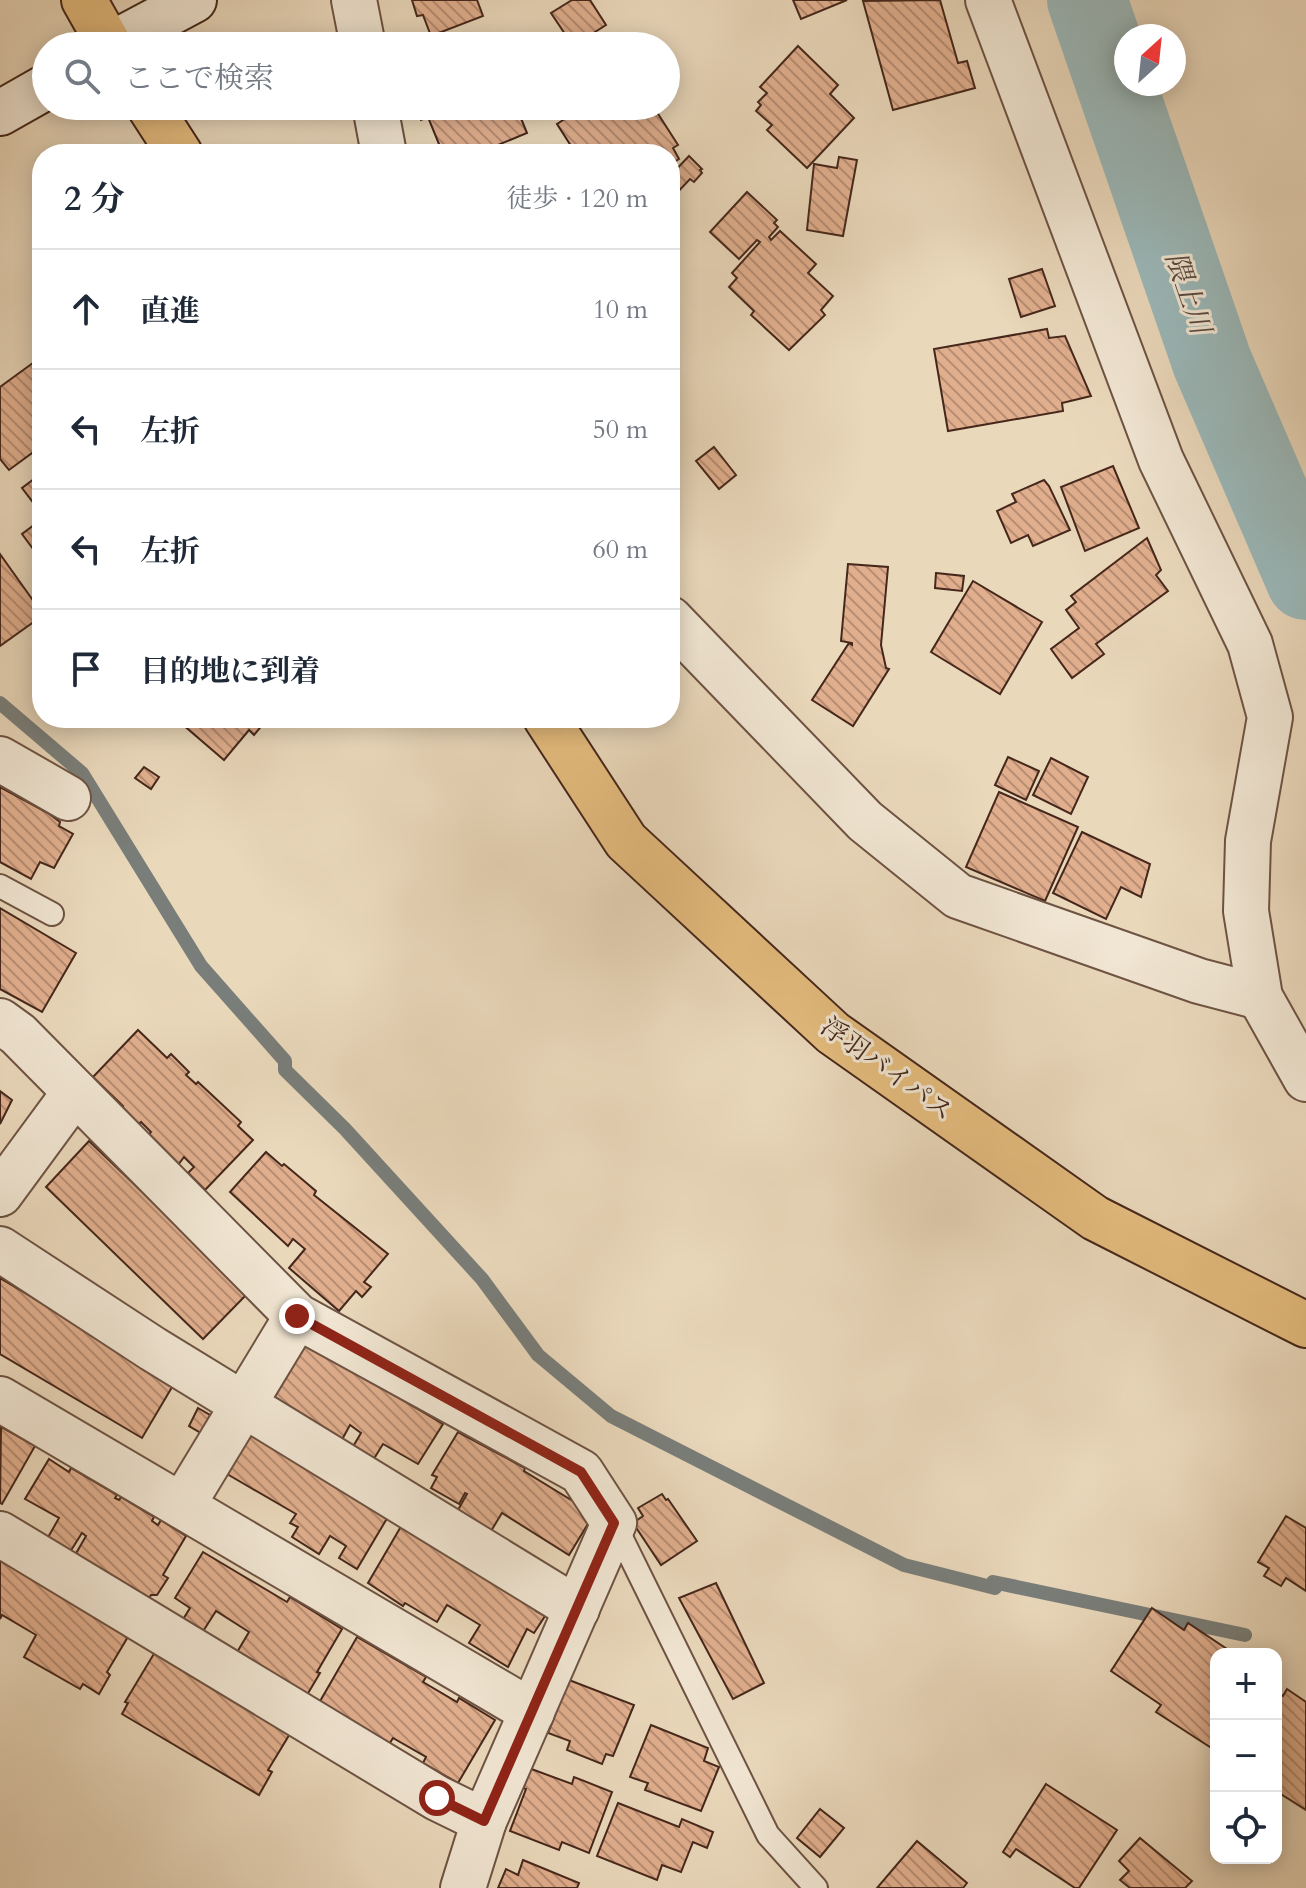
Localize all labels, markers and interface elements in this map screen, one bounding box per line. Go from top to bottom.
north arrow [1114,24,1186,96]
search box [32,32,680,120]
icon: search [60,54,104,98]
text: ここで検索 [124,58,274,99]
text: 2 分 [64,176,125,222]
text: 徒歩 · 120 m [507,181,648,216]
water label: 隈上川 [1156,247,1221,342]
icon: ahead [64,287,108,331]
text: 直進 [140,291,200,332]
text: 10 m [592,292,648,327]
icon: left [64,407,108,451]
text: 左折 [140,411,200,452]
text: 50 m [592,412,648,447]
icon: left [64,527,108,571]
text: 左折 [140,531,200,572]
text: 60 m [592,532,648,567]
icon: arrive [64,647,108,691]
text: 目的地に到着 [140,651,320,692]
street label: 浮羽バイパス [814,1009,960,1129]
route end [279,1298,315,1334]
map controls [1210,1648,1282,1864]
button: + [1210,1648,1282,1720]
button: − [1210,1720,1282,1792]
route start [419,1780,455,1816]
button: locate [1210,1792,1282,1864]

